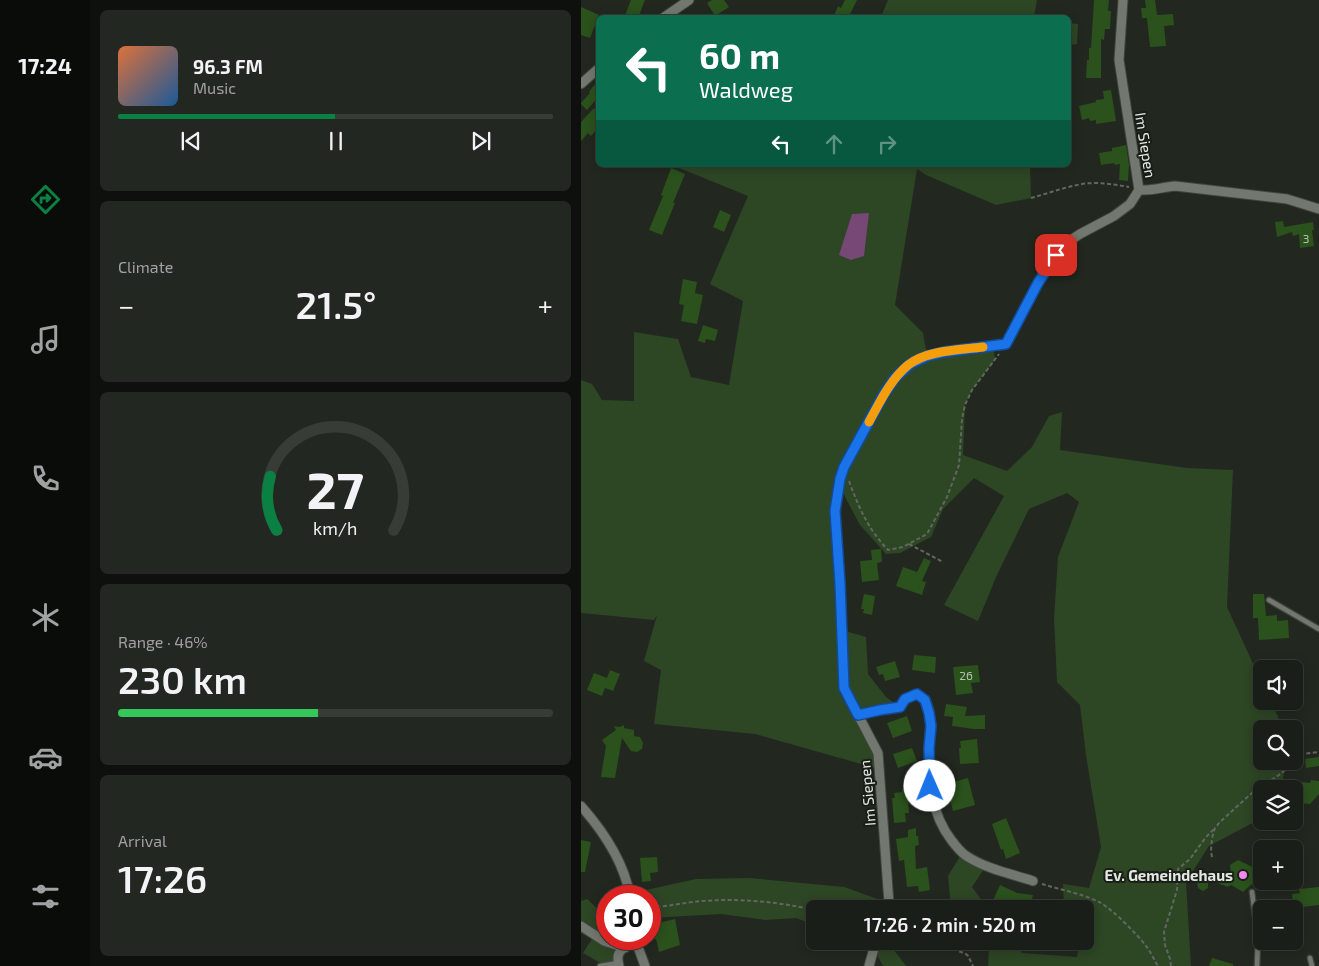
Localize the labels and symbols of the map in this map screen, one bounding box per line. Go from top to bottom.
street label: Im Siepen [1132,111,1160,179]
house number: 3 [1303,231,1309,245]
pin [1035,234,1077,276]
house number: 26 [959,668,973,682]
street label: Im Siepen [855,759,879,827]
position arrow [903,759,955,811]
place label: Ev. Gemeindehaus [1105,866,1233,884]
marker: Ev. Gemeindehaus [1237,869,1249,881]
speed limit sign: 30 [596,885,661,950]

